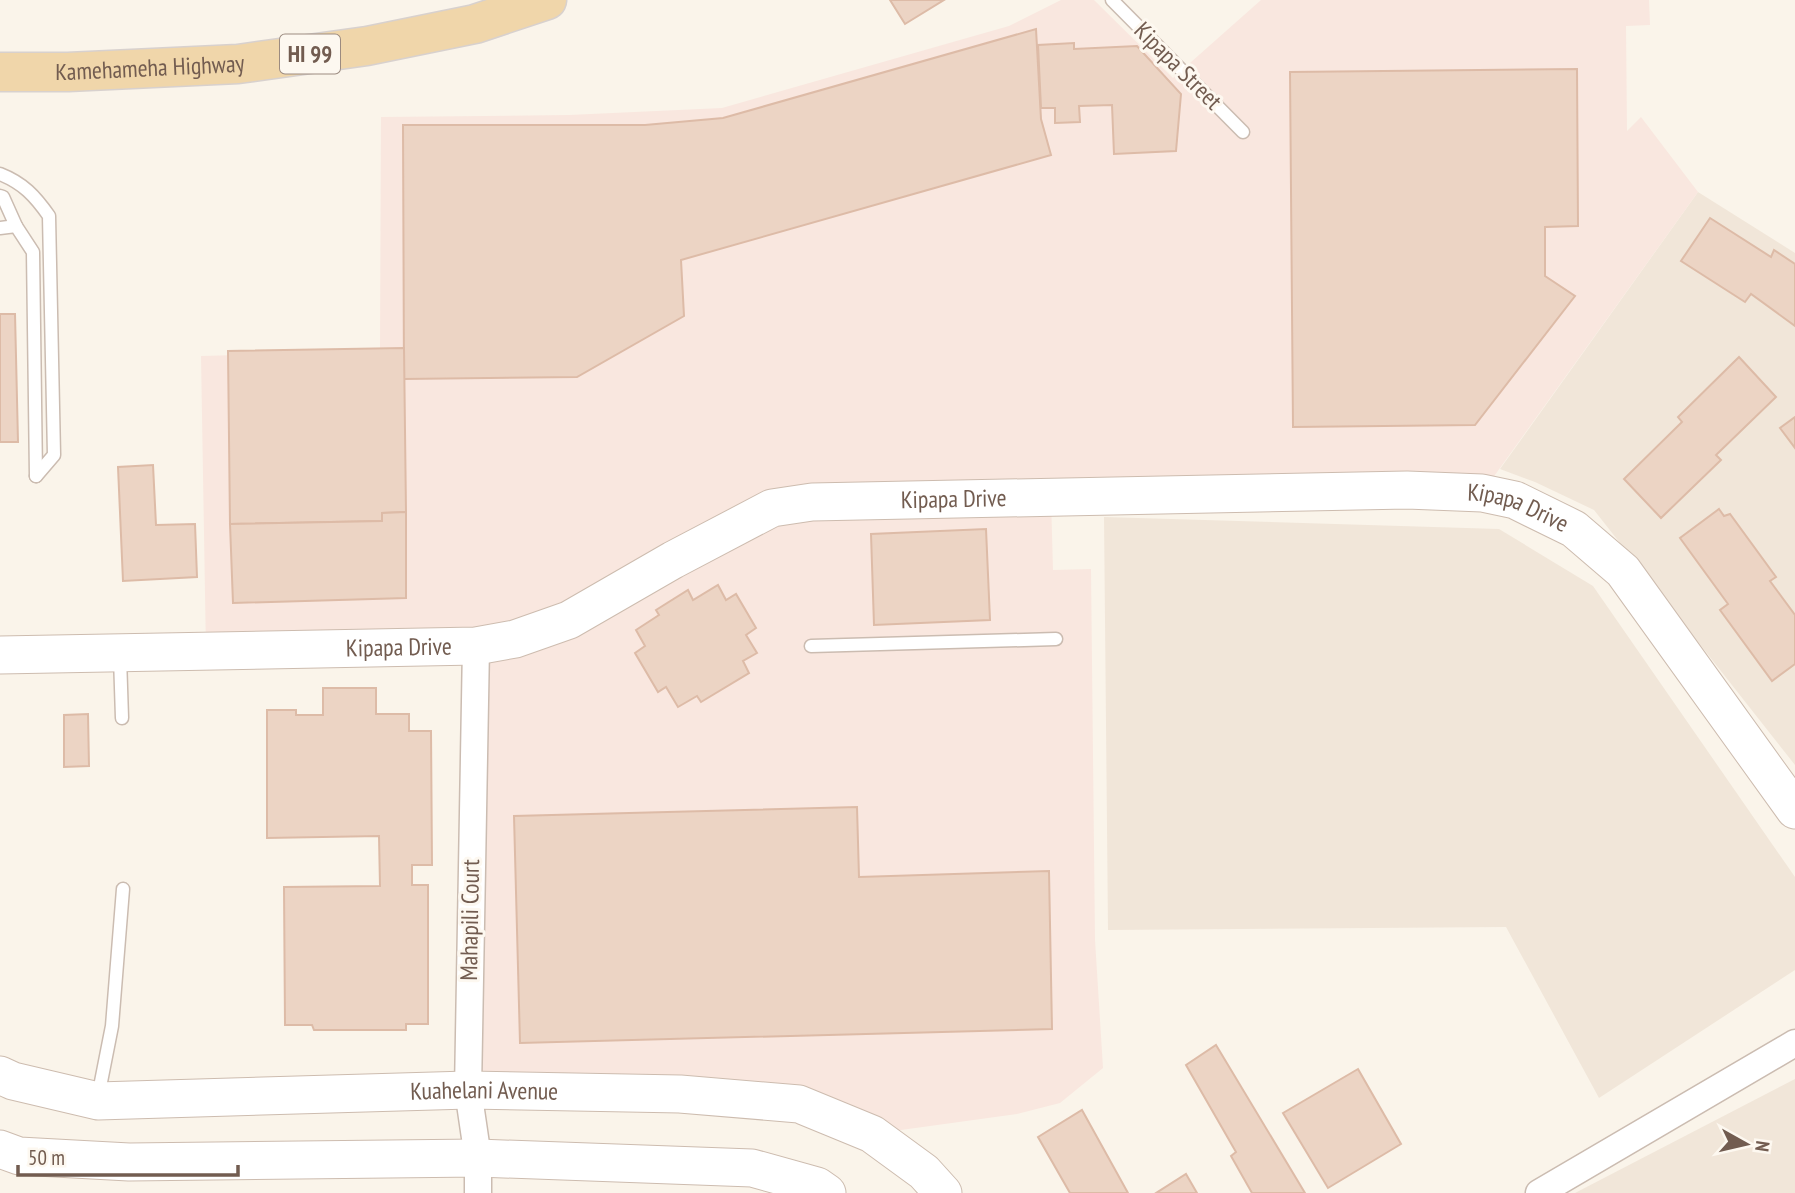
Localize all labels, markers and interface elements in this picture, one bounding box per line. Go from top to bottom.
street label: Kipapa Street [1128,15,1229,116]
road number: HI 99 [280,34,340,74]
street label: Kamehameha Highway [55,47,246,87]
street label: Kipapa Drive [1467,476,1574,539]
street label: Kipapa Drive [900,482,1007,515]
street label: Kipapa Drive [346,630,452,663]
street label: Mahapili Court [453,859,486,981]
street label: Kuahelani Avenue [410,1074,558,1107]
north arrow [1711,1109,1781,1179]
scale bar [18,1134,238,1178]
text: N [1750,1140,1775,1153]
text: 50 m [28,1144,65,1171]

